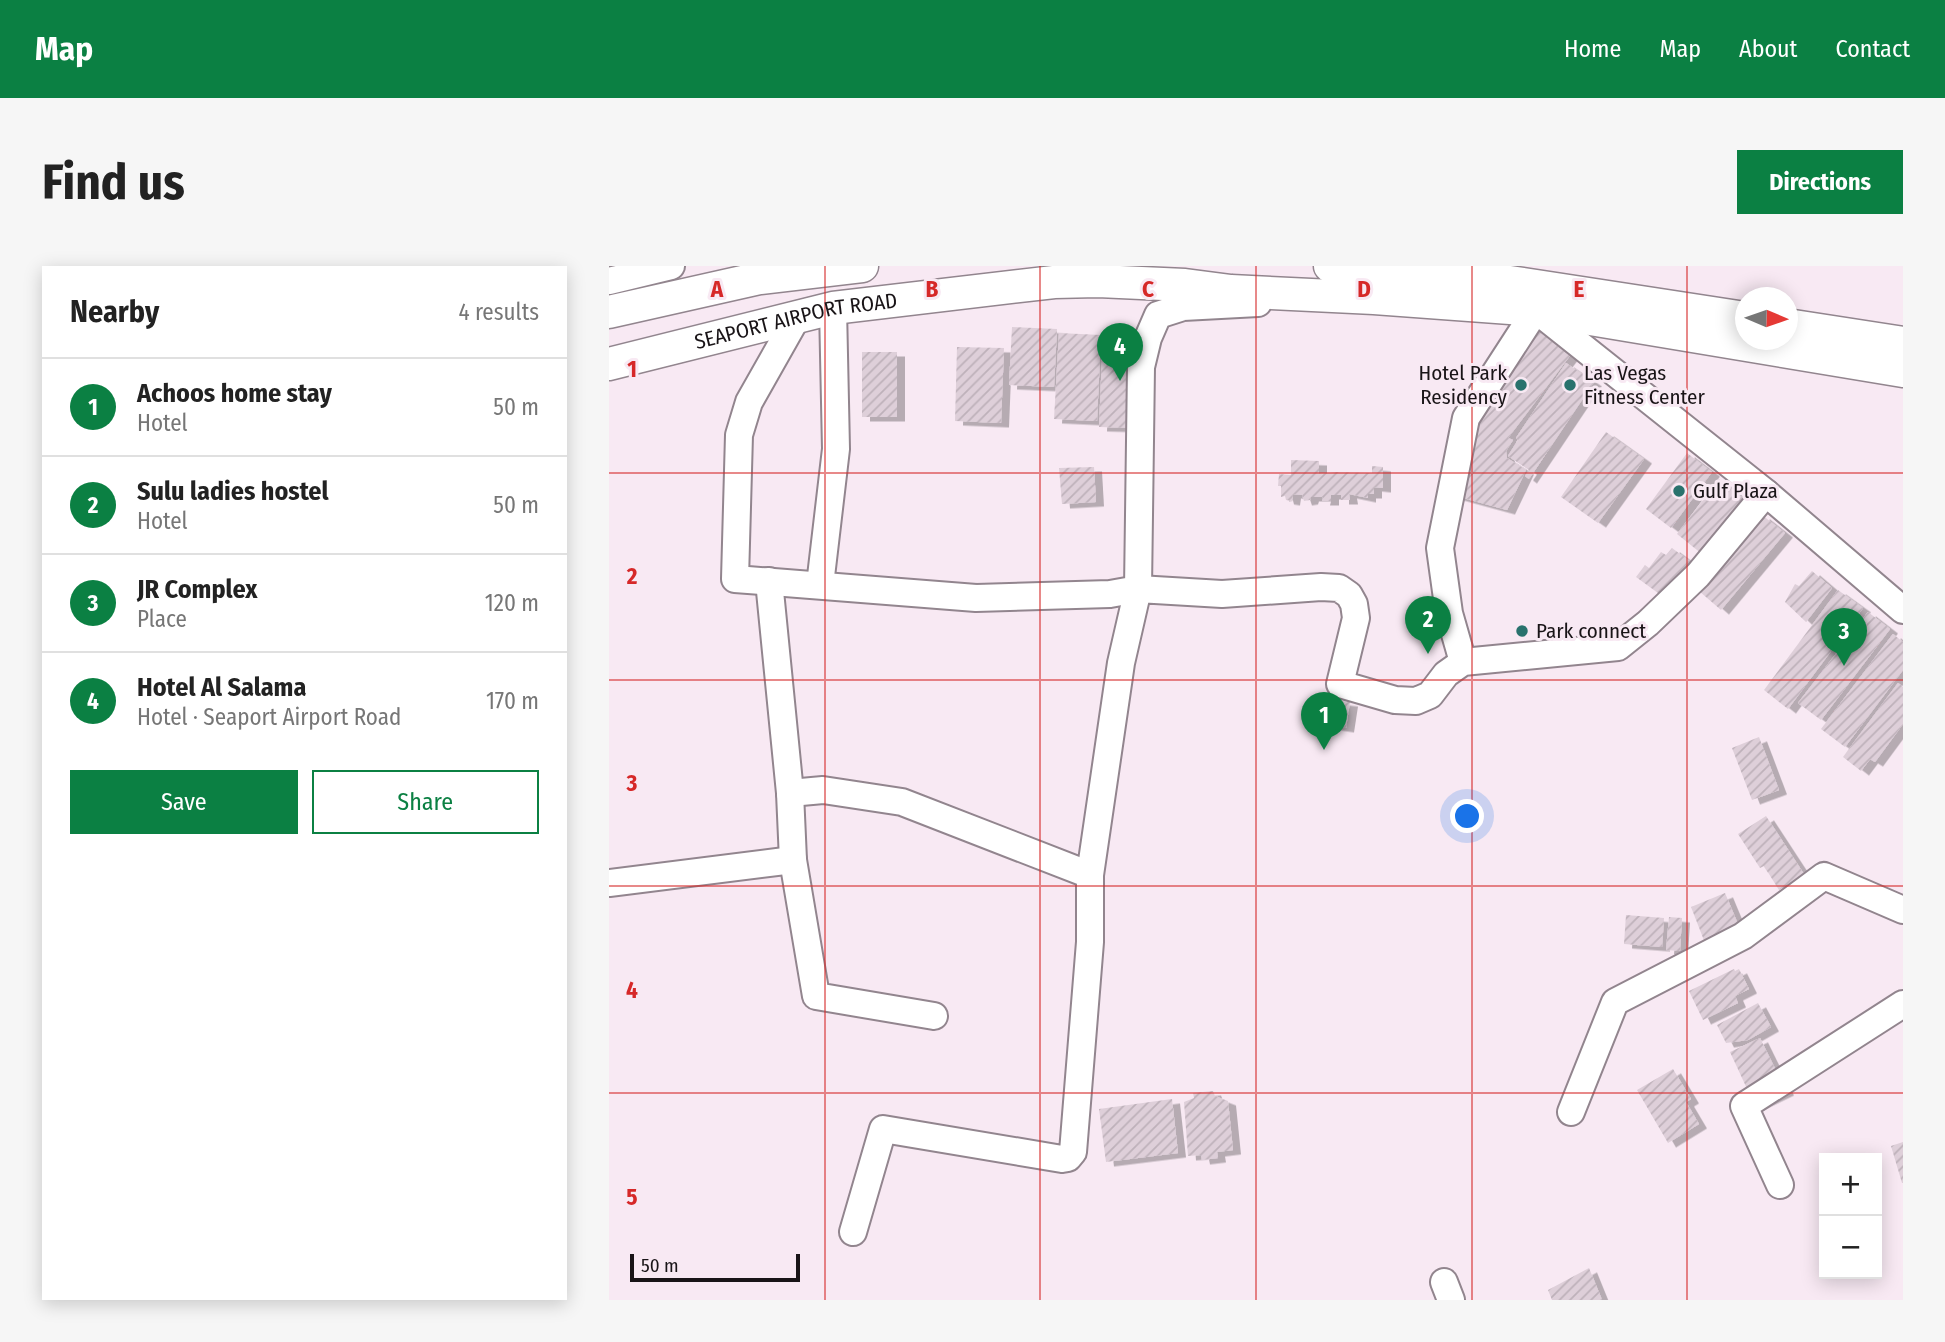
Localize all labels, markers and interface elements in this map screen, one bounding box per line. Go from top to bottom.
text: Map [35,29,93,69]
text: Home [1564,35,1621,63]
text: Map [1659,35,1701,63]
text: About [1739,35,1797,63]
text: Contact [1835,35,1910,63]
button: Directions [1737,150,1903,214]
text: Find us [42,153,185,212]
text: B [926,275,939,303]
text: C [1142,275,1154,303]
text: D [1357,275,1371,303]
text: E [1574,275,1585,303]
north arrow [1735,287,1798,350]
street label: SEAPORT AIRPORT ROAD [692,288,900,356]
text: Nearby [70,294,159,330]
text: 4 results [458,298,539,326]
pin: 4 [1097,323,1143,381]
text: 1 [627,355,637,383]
place label: Hotel Park Residency [1419,360,1508,410]
place label: Las Vegas Fitness Center [1584,360,1705,410]
marker: Hotel Park Residency [1513,377,1529,393]
marker: Las Vegas Fitness Center [1562,377,1578,393]
text: Achoos home stay [137,378,332,409]
text: 1 [88,393,98,421]
text: 50 m [493,393,539,421]
text: Hotel [137,409,188,437]
text: Sulu ladies hostel [137,476,329,507]
place label: Gulf Plaza [1693,478,1778,504]
marker: Gulf Plaza [1671,483,1687,499]
text: 2 [88,491,98,519]
text: 50 m [493,491,539,519]
text: Hotel [137,507,188,535]
text: 2 [626,562,638,590]
text: JR Complex [137,574,258,605]
text: 3 [88,589,98,617]
text: 120 m [485,589,539,617]
pin: 2 [1405,596,1451,654]
text: Place [137,605,187,633]
pin: 3 [1821,608,1867,666]
place label: Park connect [1536,618,1646,644]
marker: Park connect [1514,623,1530,639]
text: Hotel Al Salama [137,672,306,703]
text: 4 [87,687,99,715]
text: 170 m [486,687,539,715]
pin: 1 [1301,692,1347,750]
text: Hotel · Seaport Airport Road [137,703,401,731]
text: 3 [626,769,638,797]
button: Save [70,770,298,834]
button: Share [312,770,539,834]
your location [1450,799,1484,833]
text: 4 [626,976,638,1004]
map controls [1819,1153,1882,1279]
button: + [1819,1153,1882,1216]
text: 5 [626,1183,638,1211]
button: − [1819,1216,1882,1279]
scale bar [630,1251,800,1283]
text: 50 m [641,1254,679,1277]

